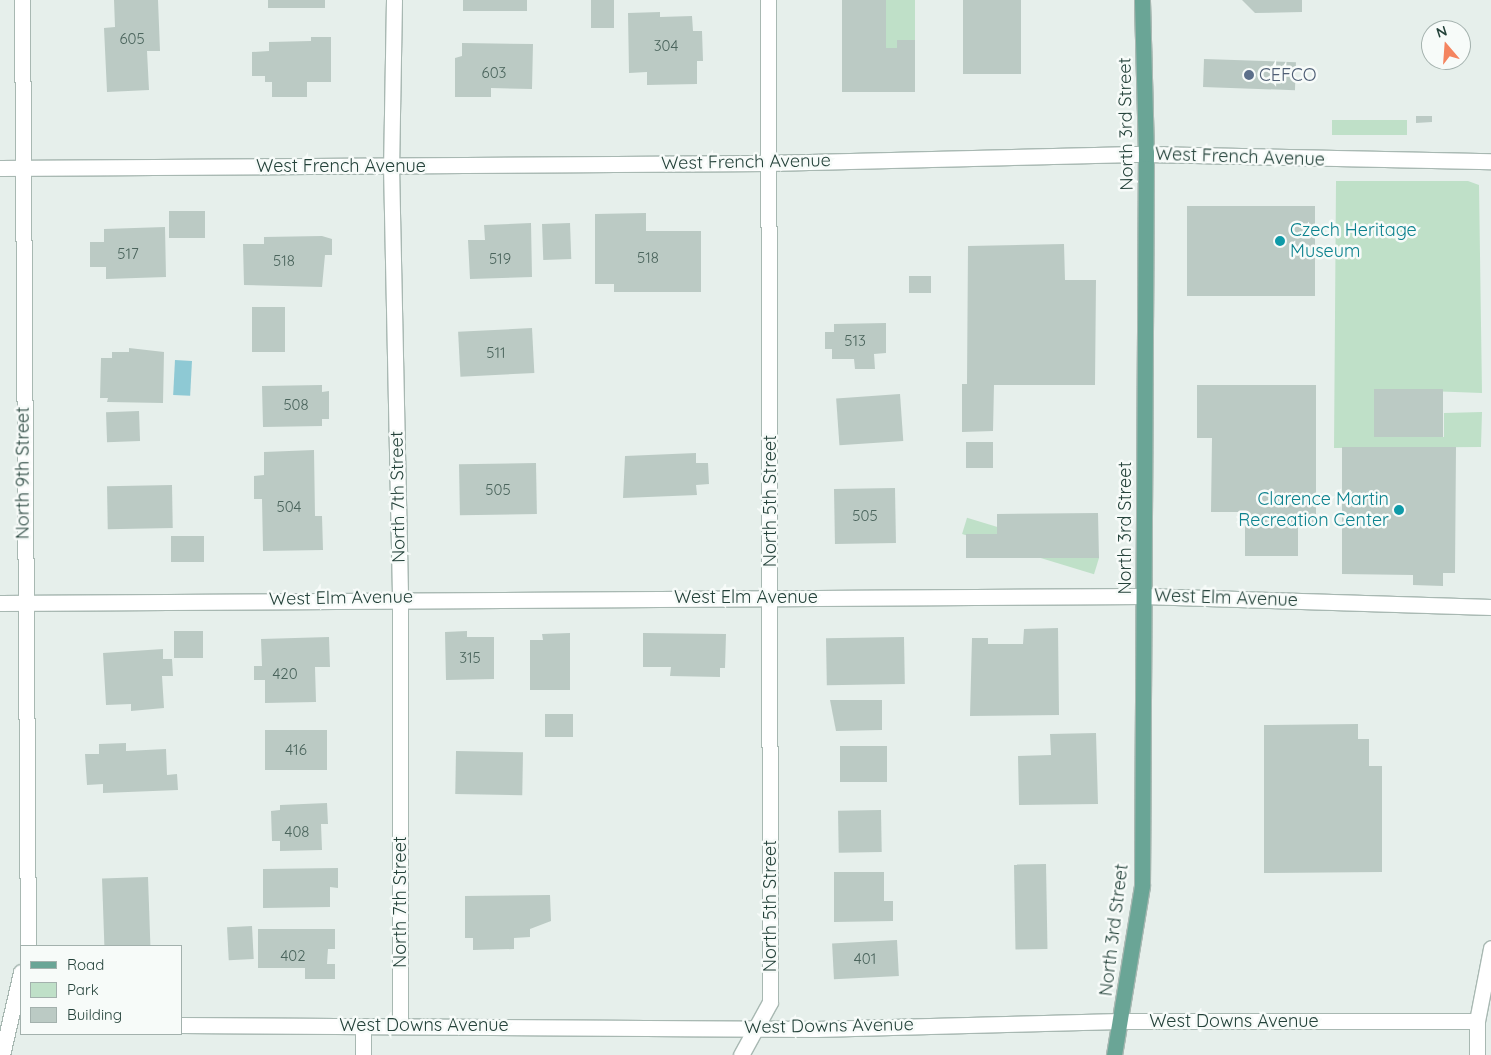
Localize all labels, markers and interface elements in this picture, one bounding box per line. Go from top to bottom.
north arrow [1421,20,1471,70]
text: N [1434,22,1449,42]
house number: 605 [119,30,145,48]
house number: 304 [654,37,678,55]
street label: North 3rd Street [1114,57,1138,191]
house number: 603 [482,64,506,82]
place label: CEFCO [1259,64,1317,86]
marker: CEFCO [1243,69,1255,81]
street label: West French Avenue [1155,143,1325,171]
street label: West French Avenue [661,150,831,174]
street label: West French Avenue [256,155,426,177]
place label: Czech Heritage Museum [1290,220,1417,262]
marker: Czech Heritage Museum [1274,235,1286,247]
house number: 517 [117,245,139,263]
house number: 518 [637,249,659,267]
house number: 519 [489,250,511,268]
house number: 518 [273,252,295,270]
house number: 513 [844,332,866,350]
house number: 511 [486,344,506,362]
house number: 508 [283,396,309,414]
street label: North 9th Street [12,407,34,539]
street label: North 7th Street [386,431,410,563]
street label: North 5th Street [759,435,781,567]
street label: North 3rd Street [1114,461,1136,595]
house number: 505 [485,481,511,499]
place label: Clarence Martin Recreation Center [1238,489,1389,532]
house number: 504 [276,498,302,516]
marker: Clarence Martin Recreation Center [1393,504,1405,516]
house number: 505 [852,507,878,525]
street label: West Elm Avenue [1154,585,1298,611]
street label: West Elm Avenue [269,586,413,610]
street label: West Elm Avenue [674,586,818,608]
house number: 315 [459,649,481,667]
house number: 420 [272,665,298,683]
house number: 416 [285,741,307,759]
house number: 408 [285,823,309,841]
street label: North 7th Street [389,836,411,968]
street label: North 5th Street [759,840,781,972]
street label: North 3rd Street [1095,863,1133,997]
legend [20,945,182,1035]
house number: 402 [280,947,306,965]
house number: 401 [854,950,876,968]
text: Road [67,955,104,974]
text: Park [67,980,99,999]
text: Building [67,1005,122,1024]
street label: West Downs Avenue [1149,1010,1319,1032]
street label: West Downs Avenue [339,1014,509,1036]
street label: West Downs Avenue [744,1014,914,1038]

